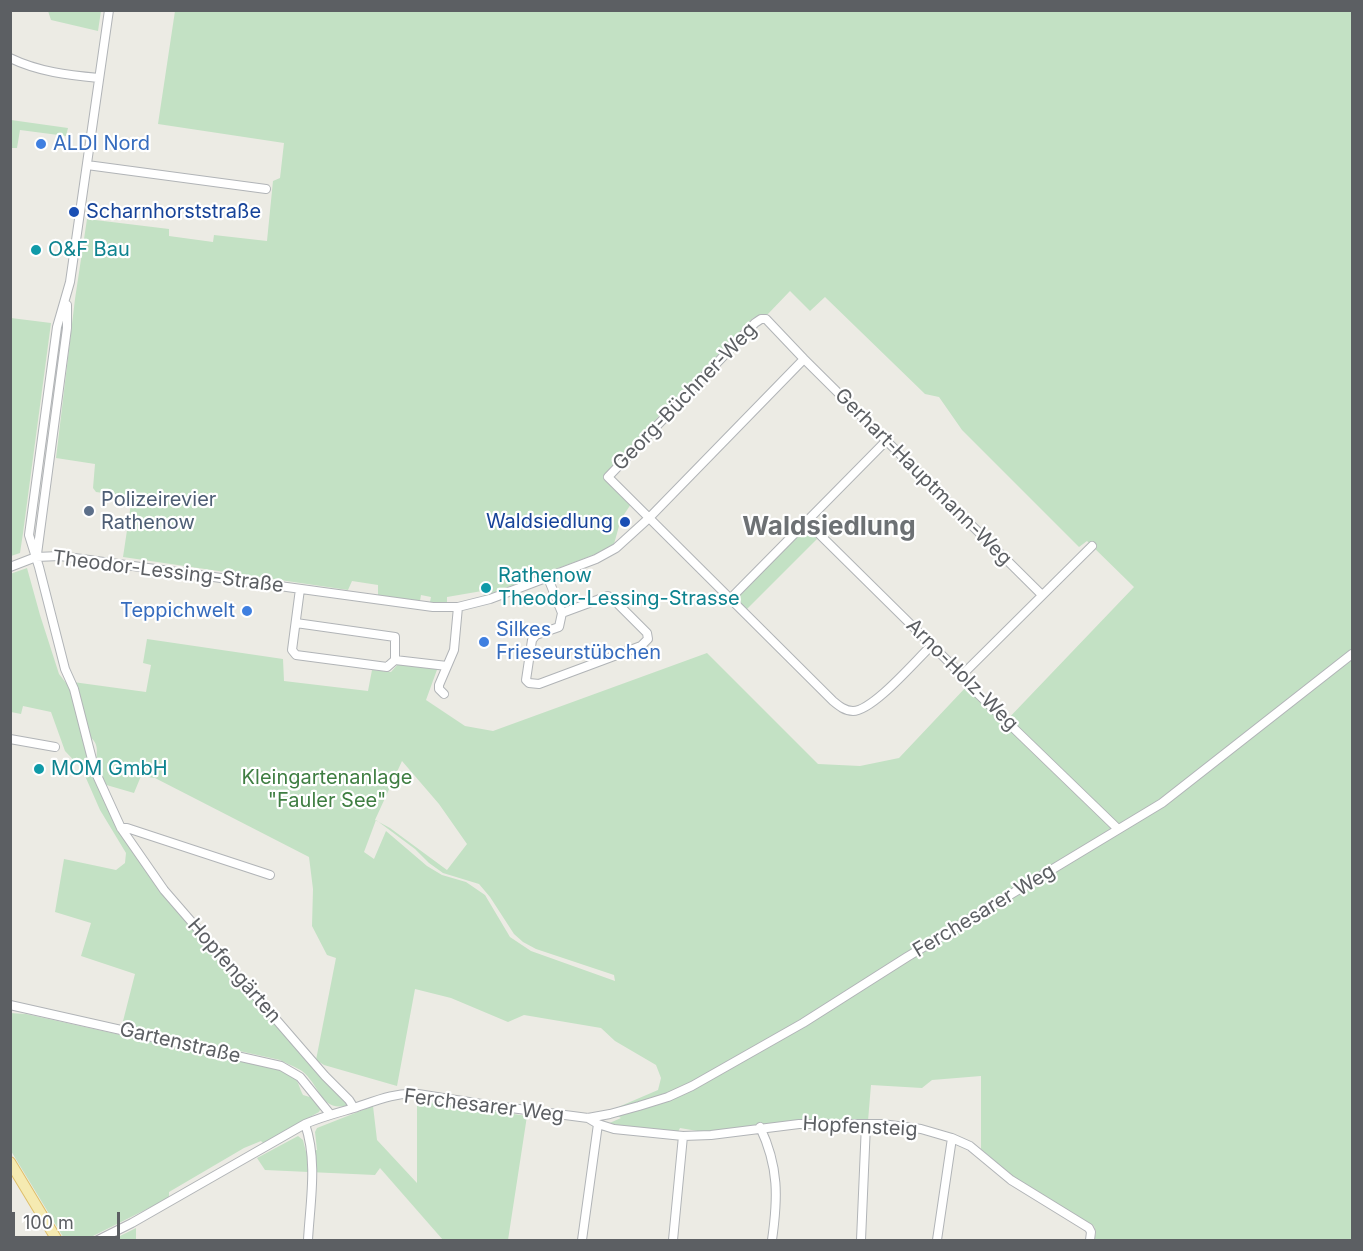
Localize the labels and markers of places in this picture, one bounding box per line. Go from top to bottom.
place label: ALDI Nord [53,132,150,156]
marker: ALDI Nord [34,137,48,151]
place label: Scharnhorststraße [86,200,261,224]
marker: Scharnhorststraße [67,205,81,219]
place label: O&F Bau [48,238,130,262]
marker: O&F Bau [29,243,43,257]
place label: Polizeirevier Rathenow [101,488,216,535]
marker: Polizeirevier Rathenow [82,504,96,518]
place label: Waldsiedlung [486,510,613,534]
marker: Waldsiedlung [618,515,632,529]
place label: Rathenow Theodor-Lessing-Strasse [498,564,740,611]
marker: Rathenow Theodor-Lessing-Strasse [479,581,493,595]
place label: Teppichwelt [120,599,235,623]
marker: Teppichwelt [240,604,254,618]
place label: Silkes Frieseurstübchen [496,618,661,665]
marker: Silkes Frieseurstübchen [477,635,491,649]
place label: MOM GmbH [51,757,168,781]
marker: MOM GmbH [32,762,46,776]

